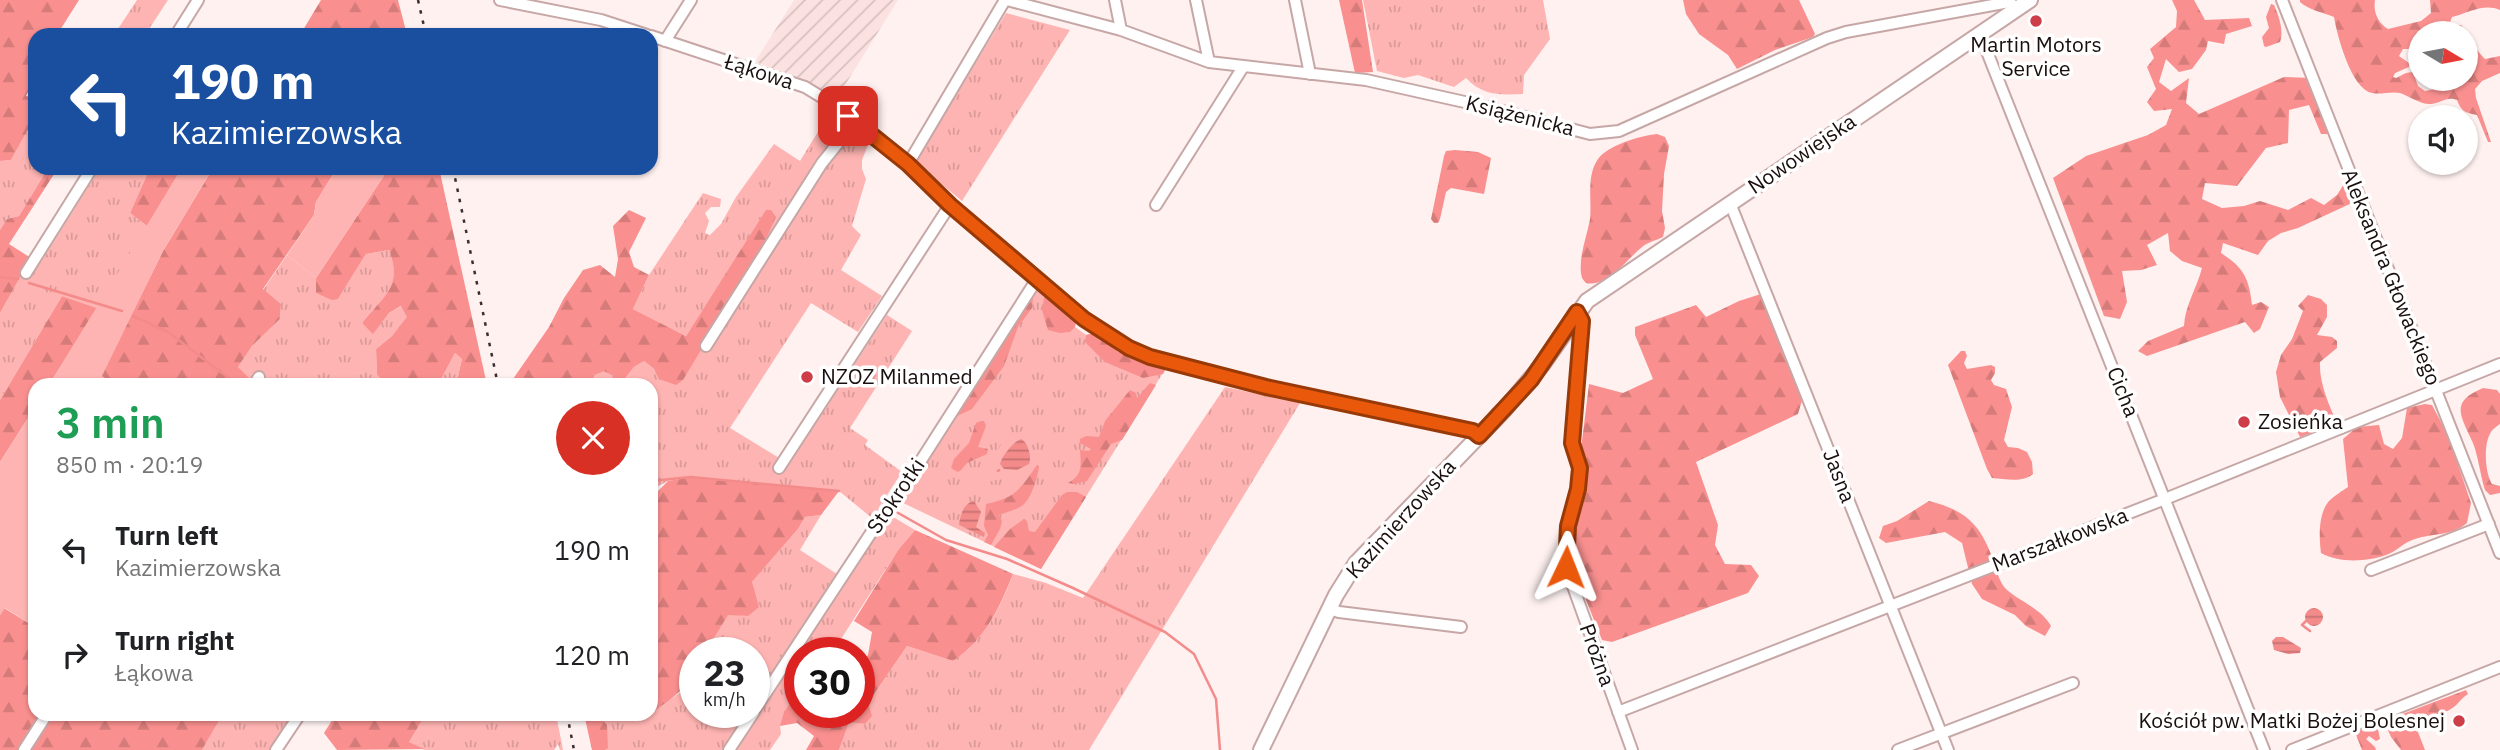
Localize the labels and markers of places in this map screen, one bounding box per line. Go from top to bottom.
marker: Martin Motors Service [2028,13,2044,29]
place label: Martin Motors Service [1970,30,2102,82]
pin [818,86,878,146]
place label: NZOZ Milanmed [821,362,973,390]
marker: NZOZ Milanmed [799,369,815,385]
place label: Zosieńka [2258,407,2343,435]
marker: Zosieńka [2236,414,2252,430]
place label: Kościół pw. Matki Bożej Bolesnej [2138,706,2445,734]
marker: Kościół pw. Matki Bożej Bolesnej [2451,713,2467,729]

